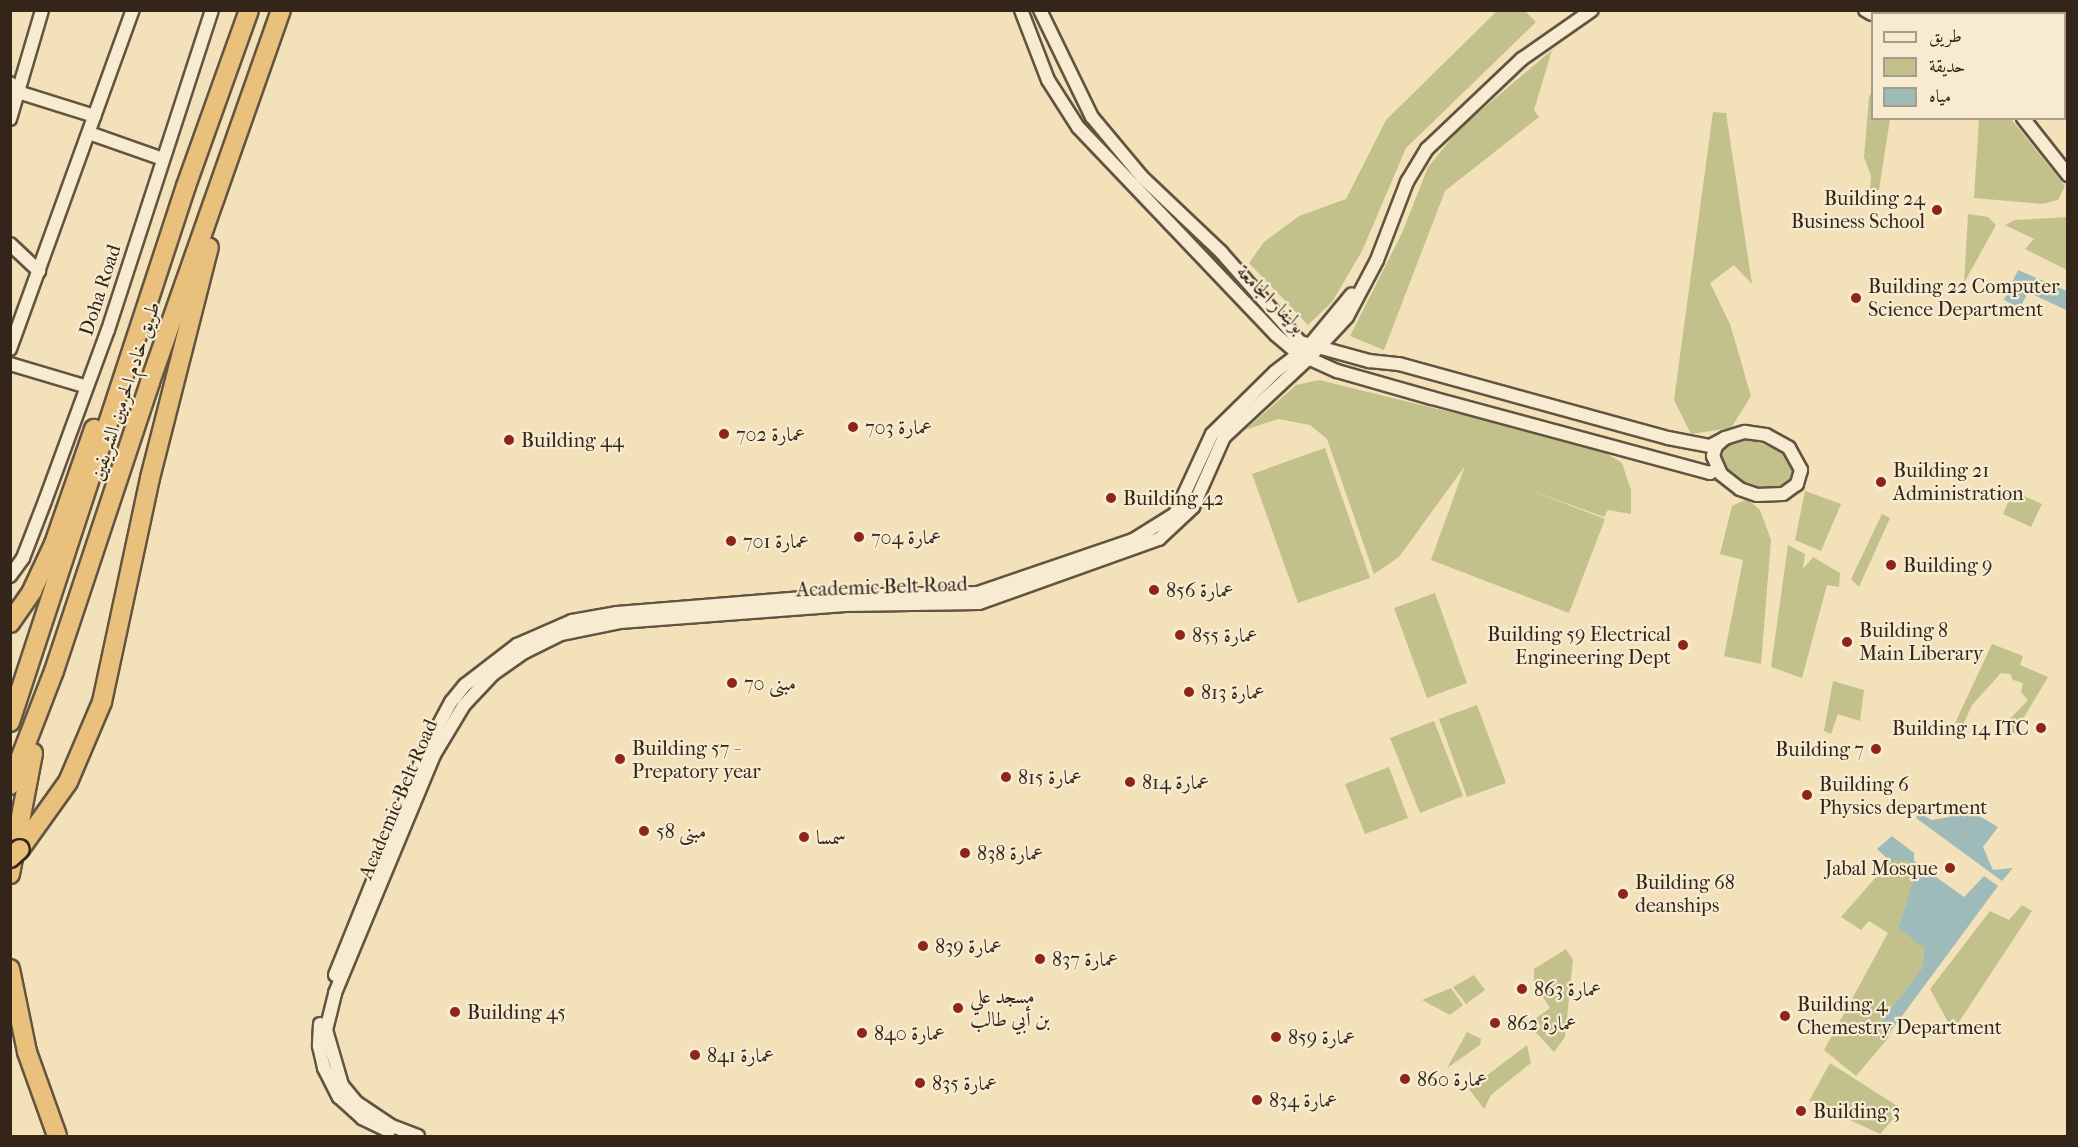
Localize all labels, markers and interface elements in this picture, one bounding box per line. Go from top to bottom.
legend [1871,12,2066,120]
text: طريق [1929,26,1962,47]
text: حديقة [1929,56,1965,77]
text: مياه [1929,86,1951,107]
place label: Building 24 Business School [1791,186,1925,233]
marker: Building 24 Business School [1930,203,1944,217]
street label: Doha Road [74,241,126,339]
street label: بوليفار الجامعة [1232,260,1310,338]
place label: Building 22 Computer Science Department [1868,274,2060,321]
marker: Building 22 Computer Science Department [1849,291,1863,305]
street label: طريق خادم الحرمين الشريفين [85,299,165,483]
place label: عمارة 703 [865,415,932,439]
marker: عمارة 703 [846,420,860,434]
place label: عمارة 702 [736,422,805,446]
marker: عمارة 702 [717,427,731,441]
place label: Building 44 [521,428,624,452]
marker: Building 44 [502,433,516,447]
place label: Building 21 Administration [1893,458,2024,505]
marker: Building 21 Administration [1874,475,1888,489]
place label: Building 42 [1123,486,1224,510]
marker: Building 42 [1104,491,1118,505]
place label: عمارة 704 [871,525,942,549]
place label: عمارة 701 [743,529,809,553]
marker: عمارة 704 [852,530,866,544]
marker: عمارة 701 [724,534,738,548]
place label: Building 9 [1903,553,1993,577]
marker: Building 9 [1884,558,1898,572]
street label: Academic Belt Road [796,572,968,602]
place label: عمارة 856 [1166,578,1234,602]
marker: عمارة 856 [1147,583,1161,597]
place label: Building 8 Main Liberary [1859,618,1983,665]
place label: Building 59 Electrical Engineering Dept [1487,622,1671,669]
place label: عمارة 855 [1192,623,1258,647]
marker: عمارة 855 [1173,628,1187,642]
marker: Building 8 Main Liberary [1840,635,1854,649]
marker: Building 59 Electrical Engineering Dept [1676,638,1690,652]
place label: مبنى 70 [744,671,796,695]
marker: مبنى 70 [725,676,739,690]
place label: عمارة 813 [1201,680,1265,704]
marker: عمارة 813 [1182,685,1196,699]
street label: Academic Belt Road [353,715,443,883]
place label: Building 14 ITC [1892,716,2029,740]
marker: Building 14 ITC [2034,721,2048,735]
place label: Building 57 - Prepatory year [632,736,761,783]
place label: Building 7 [1775,737,1864,761]
marker: Building 7 [1869,742,1883,756]
marker: Building 57 - Prepatory year [613,752,627,766]
place label: عمارة 815 [1018,765,1082,789]
marker: عمارة 815 [999,770,1013,784]
place label: عمارة 814 [1142,770,1209,794]
place label: Building 6 Physics department [1819,772,1988,819]
marker: عمارة 814 [1123,775,1137,789]
marker: Building 6 Physics department [1800,788,1814,802]
place label: مبنى 58 [656,819,706,843]
marker: مبنى 58 [637,824,651,838]
place label: سمسا [816,825,846,849]
marker: سمسا [797,830,811,844]
place label: عمارة 838 [977,841,1044,865]
marker: عمارة 838 [958,846,972,860]
place label: Jabal Mosque [1825,856,1938,880]
marker: Jabal Mosque [1943,861,1957,875]
place label: Building 68 deanships [1635,870,1735,917]
marker: Building 68 deanships [1616,887,1630,901]
place label: عمارة 839 [935,934,1002,958]
marker: عمارة 839 [916,939,930,953]
place label: عمارة 837 [1052,947,1118,971]
marker: عمارة 837 [1033,952,1047,966]
place label: عمارة 863 [1534,977,1601,1001]
marker: عمارة 863 [1515,982,1529,996]
place label: مسجد علي بن أبي طالب [970,984,1050,1031]
place label: Building 4 Chemestry Department [1797,993,2002,1040]
place label: Building 45 [467,1000,566,1024]
marker: مسجد علي بن أبي طالب [951,1001,965,1015]
marker: Building 45 [448,1005,462,1019]
marker: Building 4 Chemestry Department [1778,1009,1792,1023]
place label: عمارة 862 [1507,1011,1577,1035]
marker: عمارة 862 [1488,1016,1502,1030]
place label: عمارة 840 [874,1021,945,1045]
place label: عمارة 859 [1288,1025,1356,1049]
marker: عمارة 840 [855,1026,869,1040]
marker: عمارة 859 [1269,1030,1283,1044]
place label: عمارة 841 [707,1043,774,1067]
marker: عمارة 841 [688,1048,702,1062]
place label: عمارة 860 [1417,1067,1487,1091]
place label: عمارة 835 [932,1071,997,1095]
marker: عمارة 860 [1398,1072,1412,1086]
marker: عمارة 835 [913,1076,927,1090]
place label: عمارة 834 [1269,1088,1337,1112]
marker: عمارة 834 [1250,1093,1264,1107]
place label: Building 3 [1813,1099,1900,1123]
marker: Building 3 [1794,1104,1808,1118]

